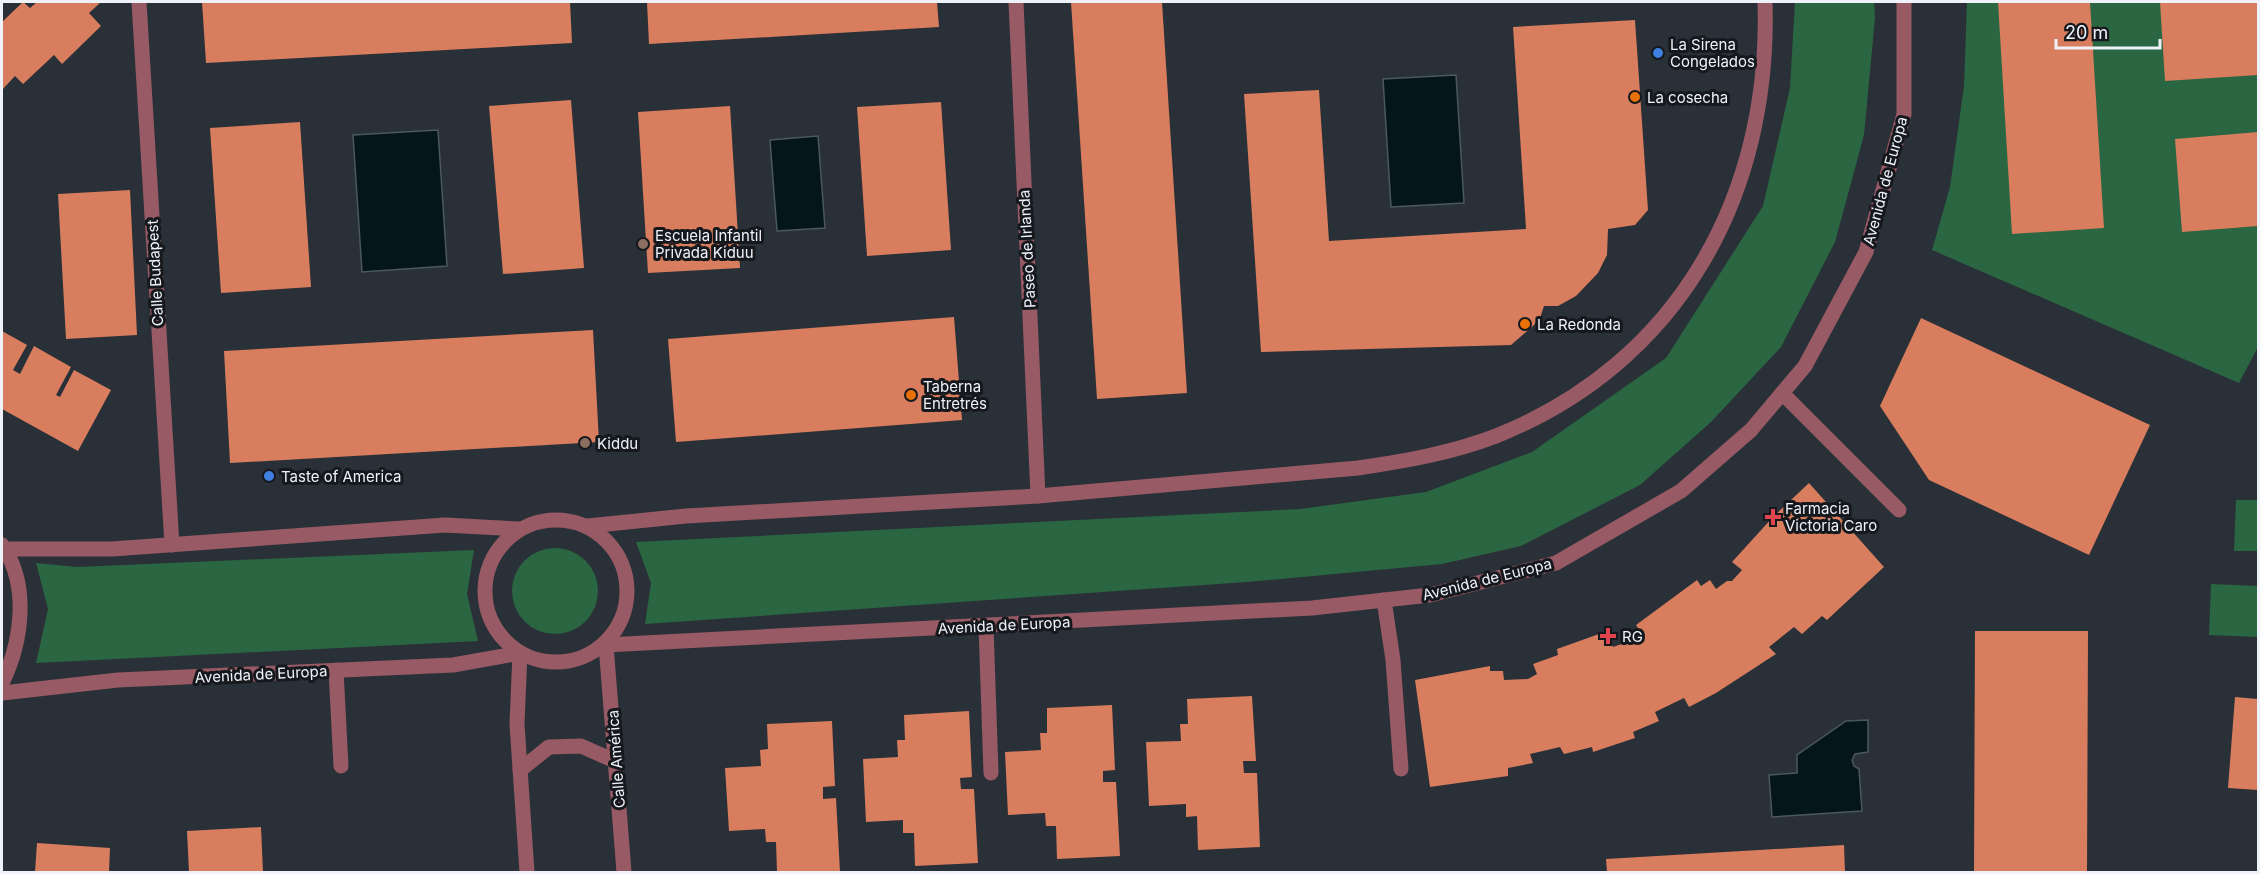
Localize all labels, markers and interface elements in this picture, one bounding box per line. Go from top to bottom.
scale bar [2056,12,2160,50]
text: 20 m [2065,22,2108,43]
place label: La Sirena Congelados [1670,35,1755,71]
marker: La Sirena Congelados [1651,46,1665,60]
place label: La cosecha [1647,88,1728,107]
marker: La cosecha [1628,90,1642,104]
street label: Avenida de Europa [1859,114,1911,248]
street label: Paseo de Irlanda [1014,189,1040,309]
street label: Calle Budapest [143,219,167,327]
place label: Escuela Infantil Privada Kiduu [655,226,762,262]
marker: Escuela Infantil Privada Kiduu [636,237,650,251]
place label: La Redonda [1537,315,1621,334]
marker: La Redonda [1518,317,1532,331]
place label: Taberna Entretrés [923,377,987,413]
marker: Taberna Entretrés [904,388,918,402]
place label: Kiddu [597,434,638,453]
marker: Kiddu [578,436,592,450]
place label: Taste of America [281,467,401,486]
marker: Taste of America [262,469,276,483]
place label: Farmacia Victoria Caro [1785,499,1877,535]
marker: Farmacia Victoria Caro [1766,510,1780,524]
street label: Avenida de Europa [1420,554,1554,604]
street label: Avenida de Europa [937,612,1071,638]
marker: RG [1599,627,1617,645]
place label: RG [1622,627,1643,646]
street label: Avenida de Europa [194,661,328,687]
street label: Calle América [603,709,629,809]

